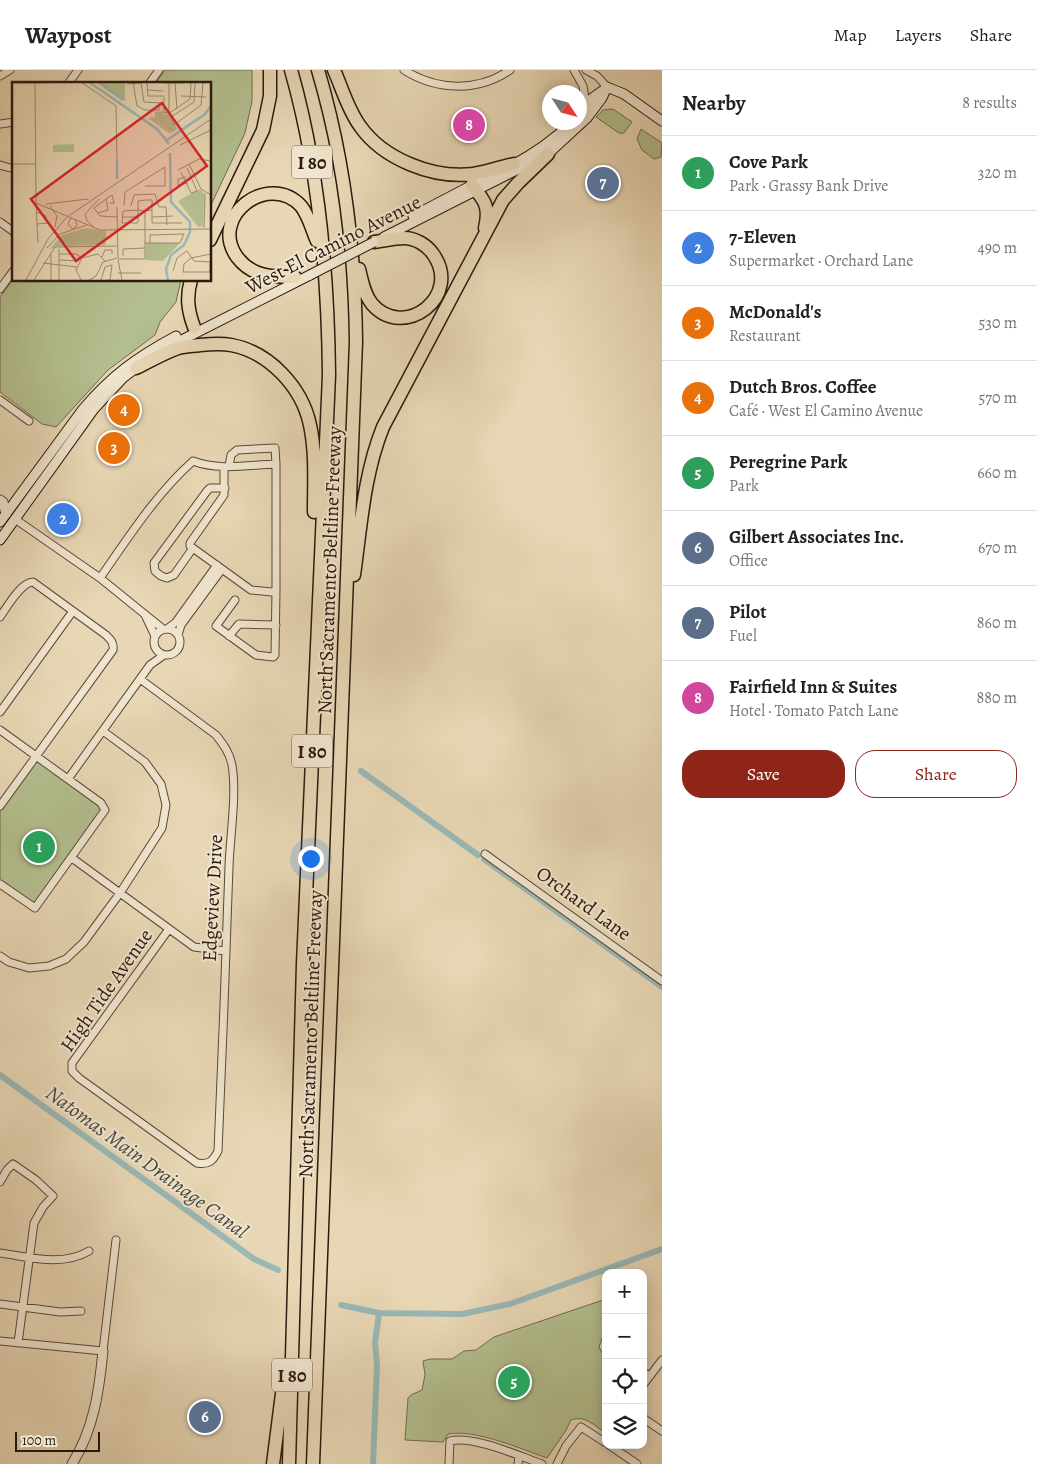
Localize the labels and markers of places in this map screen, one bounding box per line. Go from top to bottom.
pin: 8 [453,106,485,144]
pin: 7 [587,164,619,202]
pin: 4 [108,391,140,429]
pin: 3 [98,429,130,467]
pin: 2 [47,500,79,538]
pin: 1 [23,828,55,866]
pin: 5 [498,1363,530,1401]
pin: 6 [189,1398,221,1436]

